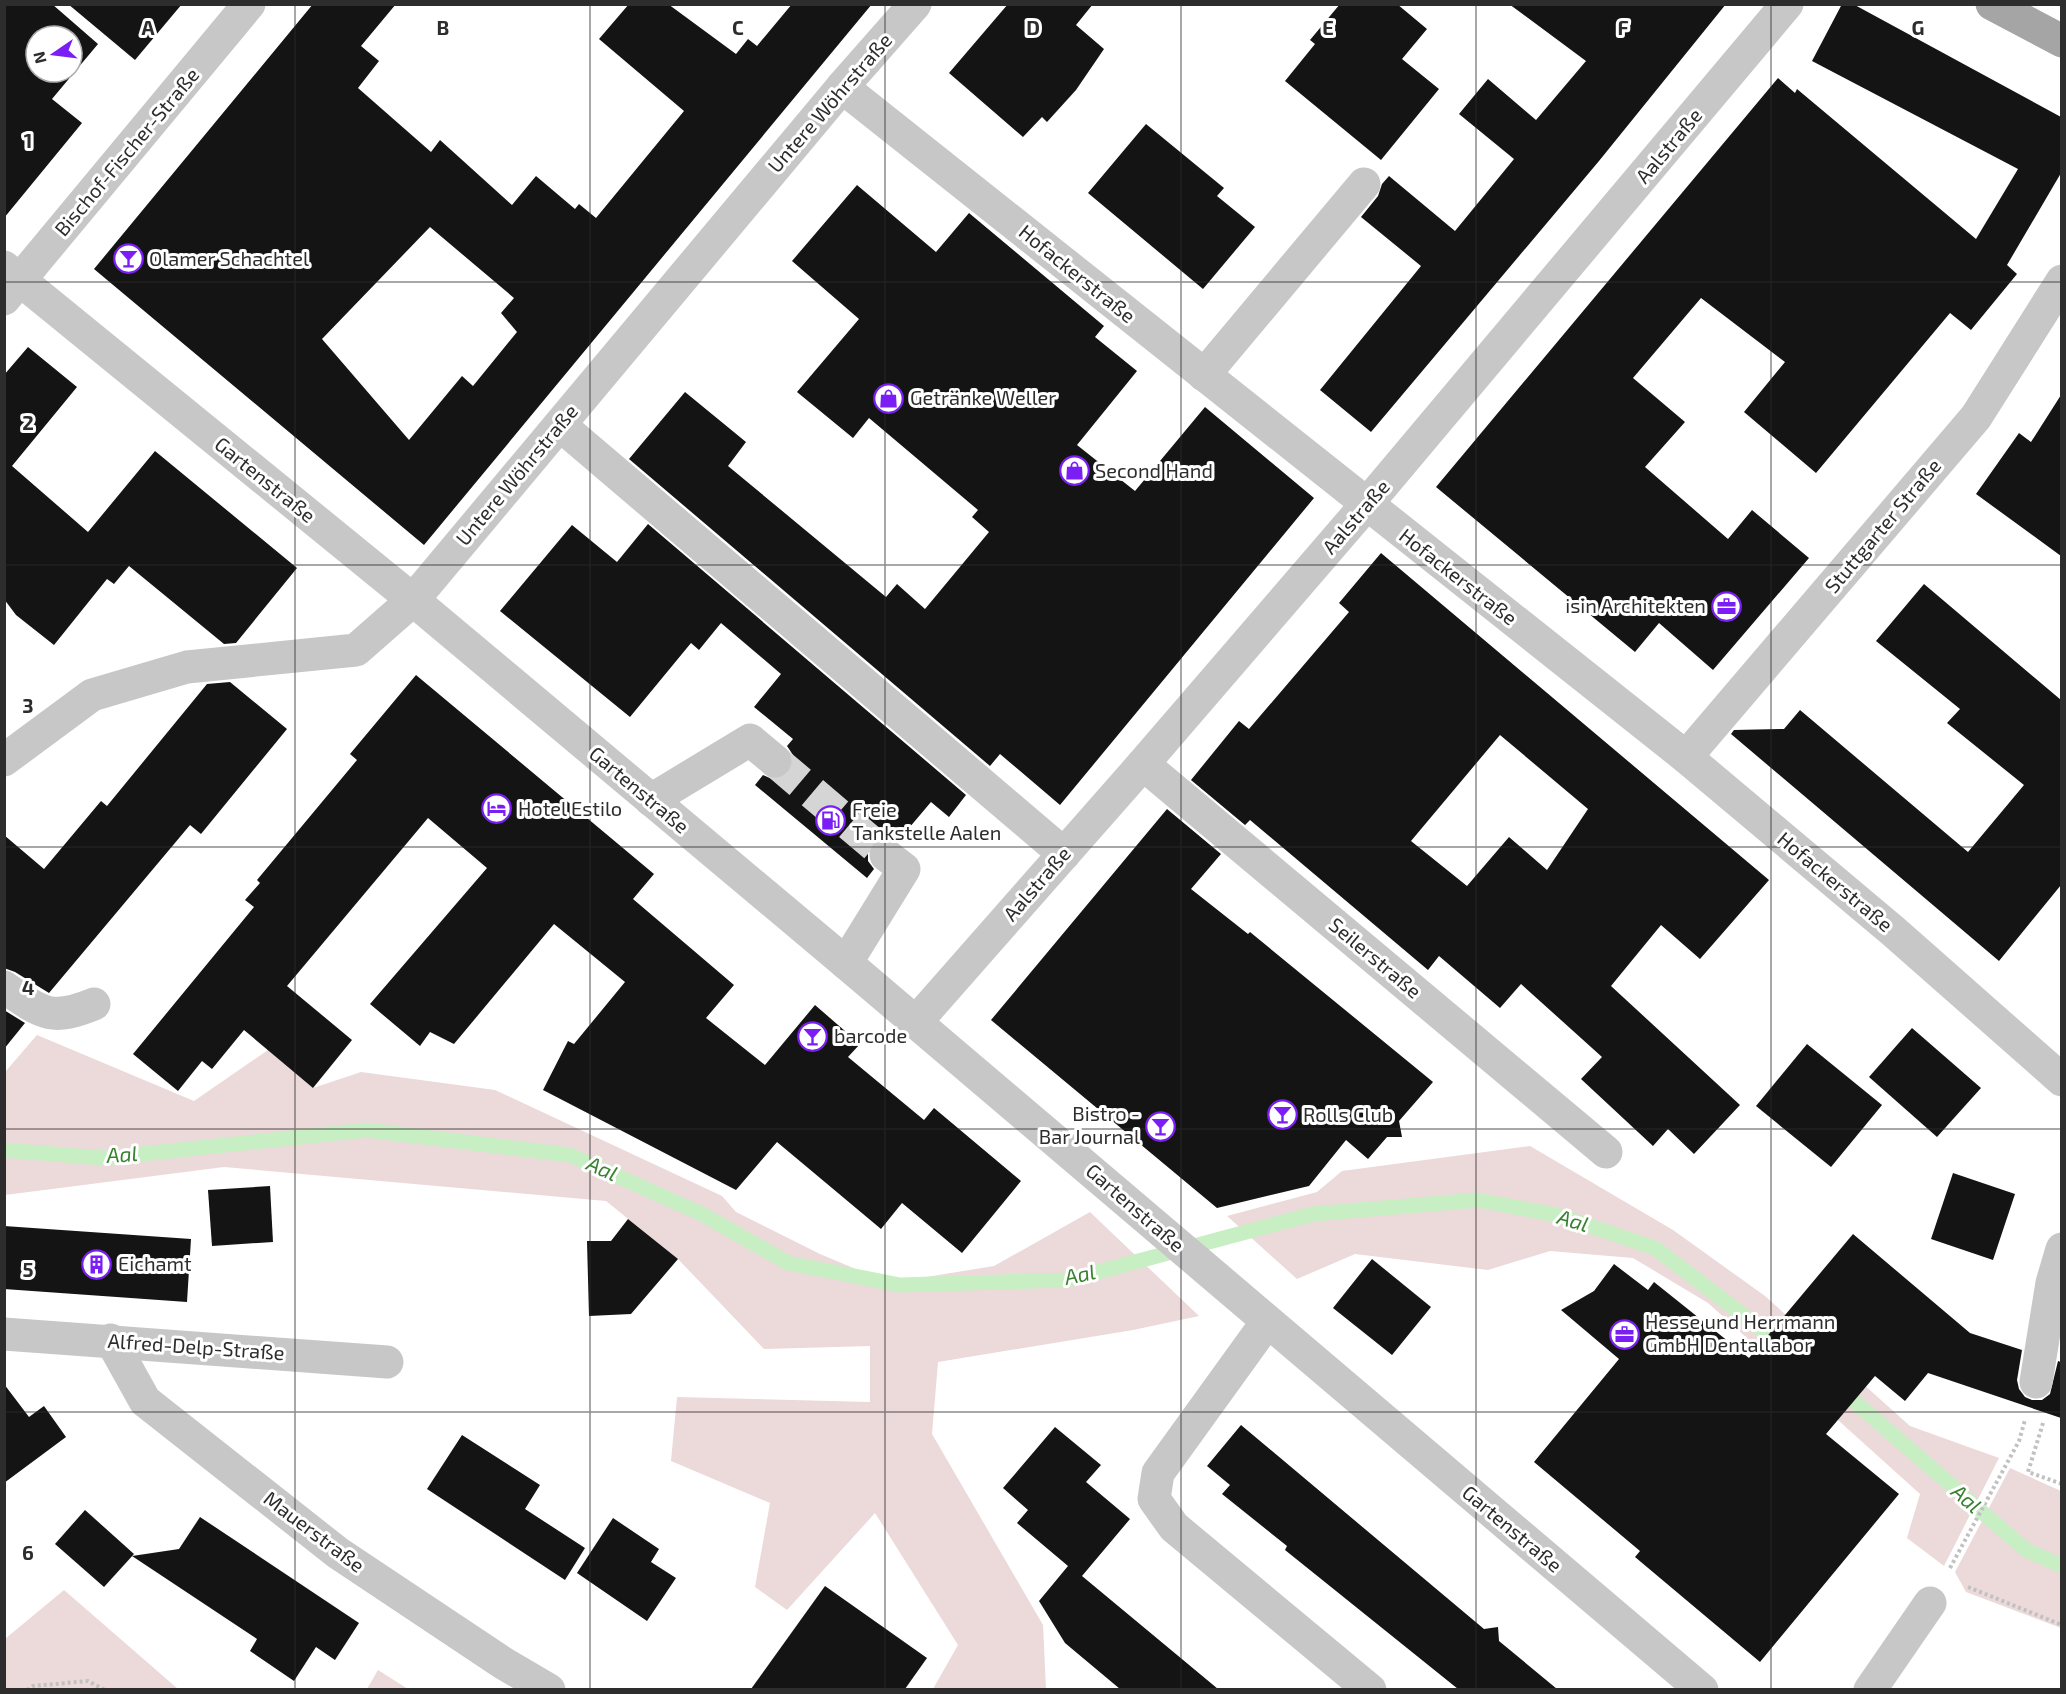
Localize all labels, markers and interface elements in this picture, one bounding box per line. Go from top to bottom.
text: A [141,15,155,39]
text: B [437,15,449,39]
text: C [732,15,744,39]
text: D [1026,15,1040,39]
text: E [1322,15,1334,39]
text: F [1617,15,1629,39]
text: G [1912,15,1924,39]
north arrow [24,24,84,84]
street label: Untere Wöhrstraße [762,28,896,177]
text: N [28,50,50,66]
street label: Bischof-Fischer-Straße [49,62,204,240]
street label: Aalstraße [1630,103,1706,188]
text: 1 [24,128,32,152]
street label: Hofackerstraße [1015,219,1141,327]
bar icon: Olamer Schachtel [112,243,144,275]
place label: Olamer Schachtel [149,246,309,270]
shop icon: Getränke Weller [873,382,905,414]
place label: Getränke Weller [910,385,1056,409]
street label: Untere Wöhrstraße [450,399,582,550]
text: 2 [22,410,34,434]
street label: Gartenstraße [210,431,321,527]
street label: Stuttgarter Straße [1819,453,1945,597]
shop icon: Second Hand [1058,455,1090,487]
place label: Second Hand [1095,458,1213,482]
street label: Aalstraße [1317,474,1394,558]
street label: Hofackerstraße [1395,523,1522,630]
office icon: isin Architekten [1711,590,1743,622]
place label: isin Architekten [1565,593,1706,617]
text: 3 [22,693,34,717]
street label: Gartenstraße [585,741,694,838]
hotel icon: Hotel Estilo [481,793,513,825]
place label: Hotel Estilo [518,796,622,820]
place label: Freie Tankstelle Aalen [852,797,1001,844]
fuel station icon: Freie Tankstelle Aalen [815,805,847,837]
street label: Hofackerstraße [1773,826,1898,936]
street label: Aalstraße [998,841,1075,925]
street label: Seilerstraße [1325,912,1427,1003]
text: 4 [22,975,35,999]
bar icon: barcode [797,1020,829,1052]
place label: barcode [834,1023,907,1047]
bar icon: Rolls Club [1266,1099,1298,1131]
place label: Bistro - Bar Journal [1039,1101,1140,1148]
place label: Rolls Club [1303,1102,1393,1126]
bar icon: Bistro - Bar Journal [1145,1110,1177,1142]
water label: Aal [104,1140,138,1167]
water label: Aal [582,1149,622,1185]
street label: Gartenstraße [1082,1158,1190,1257]
water label: Aal [1554,1203,1592,1236]
building icon: Eichamt [81,1248,113,1280]
place label: Eichamt [118,1251,192,1275]
text: 5 [22,1257,34,1281]
water label: Aal [1061,1258,1098,1289]
place label: Hesse und Herrmann GmbH Dentallabor [1645,1309,1835,1356]
office icon: Hesse und Herrmann GmbH Dentallabor [1608,1318,1640,1350]
street label: Alfred-Delp-Straße [107,1328,285,1364]
water label: Aal [1946,1478,1987,1518]
street label: Gartenstraße [1458,1480,1567,1577]
street label: Mauerstraße [260,1486,370,1577]
text: 6 [22,1540,34,1564]

